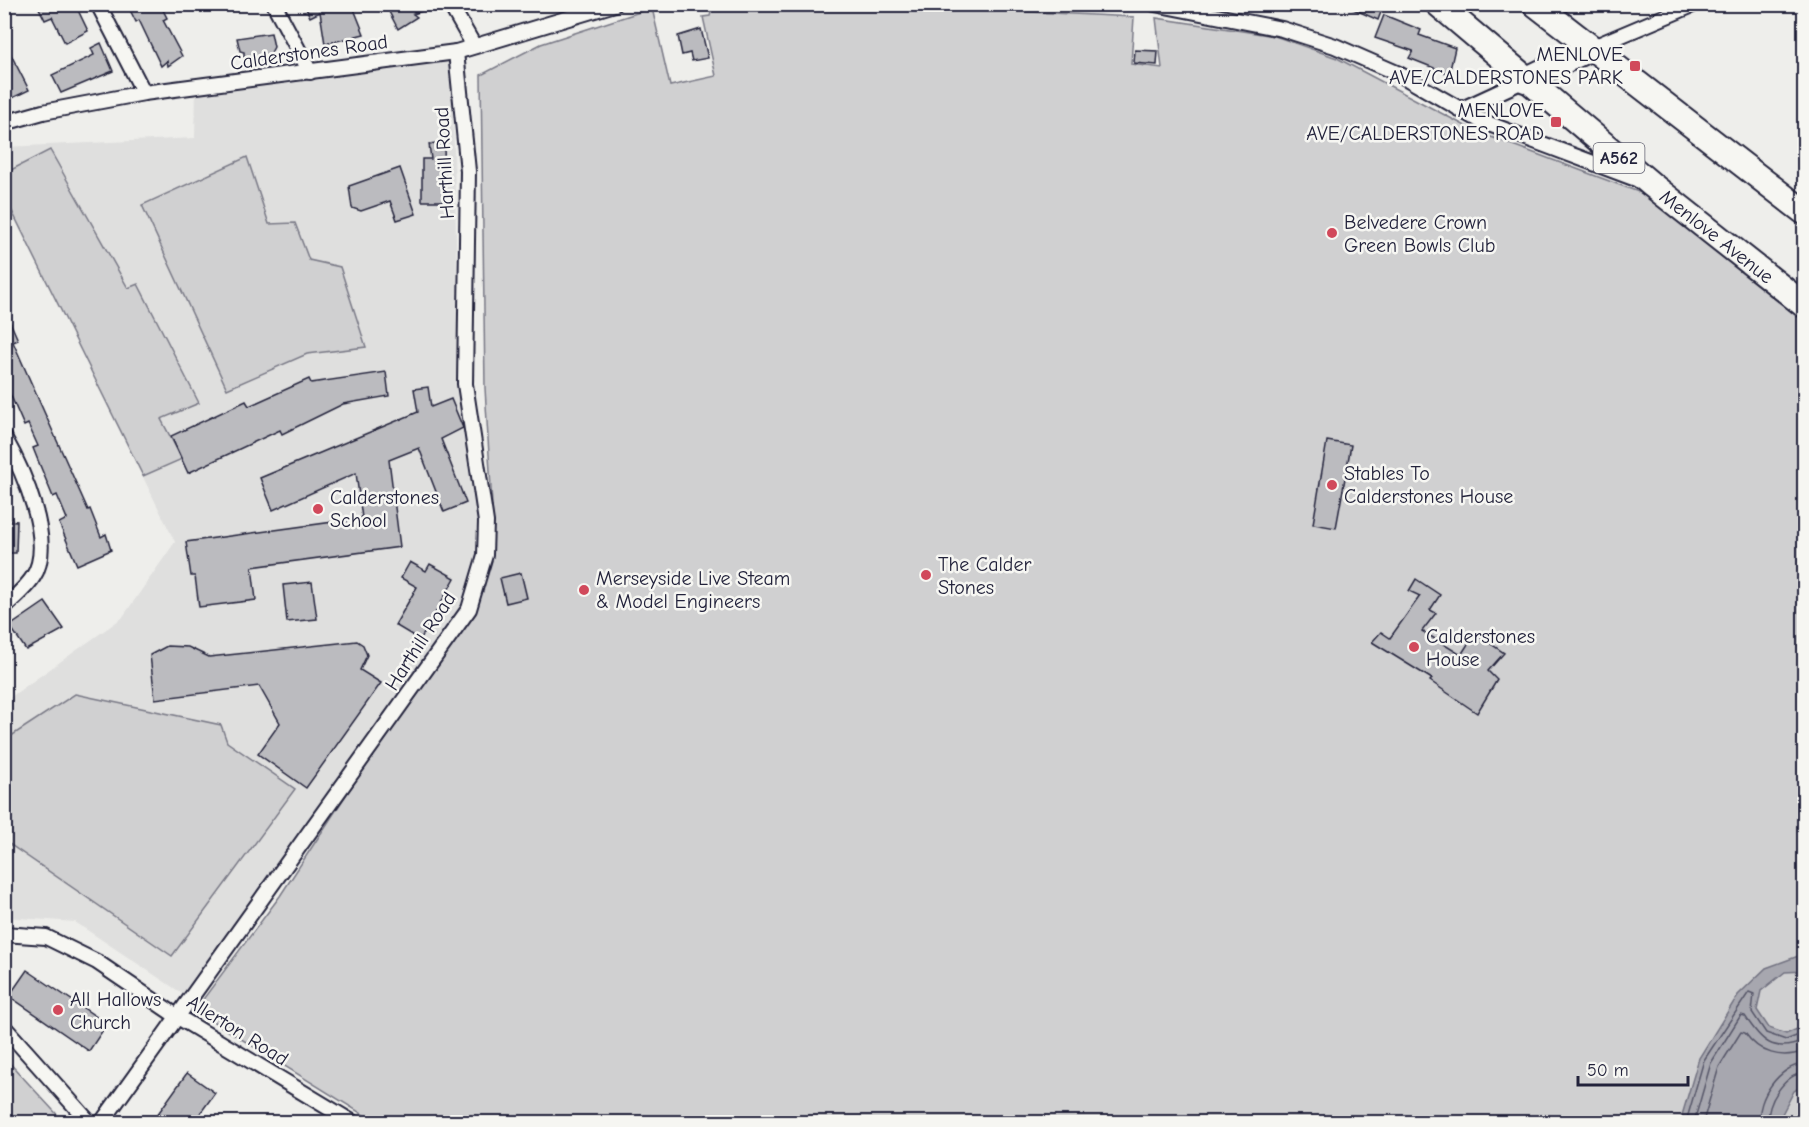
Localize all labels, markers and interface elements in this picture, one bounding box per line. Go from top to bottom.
street label: Calderstones Road [229,30,389,75]
place label: MENLOVE AVE/CALDERSTONES PARK [1389,43,1623,89]
marker: MENLOVE AVE/CALDERSTONES PARK [1628,59,1642,73]
place label: MENLOVE AVE/CALDERSTONES ROAD [1306,99,1544,145]
street label: Harthill Road [430,106,459,220]
marker: MENLOVE AVE/CALDERSTONES ROAD [1549,115,1563,129]
road number: A562 [1594,143,1644,173]
street label: Menlove Avenue [1655,185,1778,289]
place label: Belvedere Crown Green Bowls Club [1344,211,1495,257]
marker: Belvedere Crown Green Bowls Club [1325,226,1339,240]
place label: Stables To Calderstones House [1344,462,1513,508]
marker: Stables To Calderstones House [1325,478,1339,492]
place label: Calderstones School [330,486,439,532]
marker: Calderstones School [311,502,325,516]
place label: The Calder Stones [938,553,1031,599]
place label: Merseyside Live Steam & Model Engineers [596,567,790,613]
marker: The Calder Stones [919,568,933,582]
marker: Merseyside Live Steam & Model Engineers [577,583,591,597]
street label: Harthill Road [380,588,461,695]
place label: Calderstones House [1426,625,1535,671]
marker: Calderstones House [1407,640,1421,654]
place label: All Hallows Church [70,988,161,1034]
street label: Allerton Road [183,990,293,1071]
marker: All Hallows Church [51,1003,65,1017]
scale bar [1578,1049,1688,1087]
text: 50 m [1587,1060,1629,1081]

